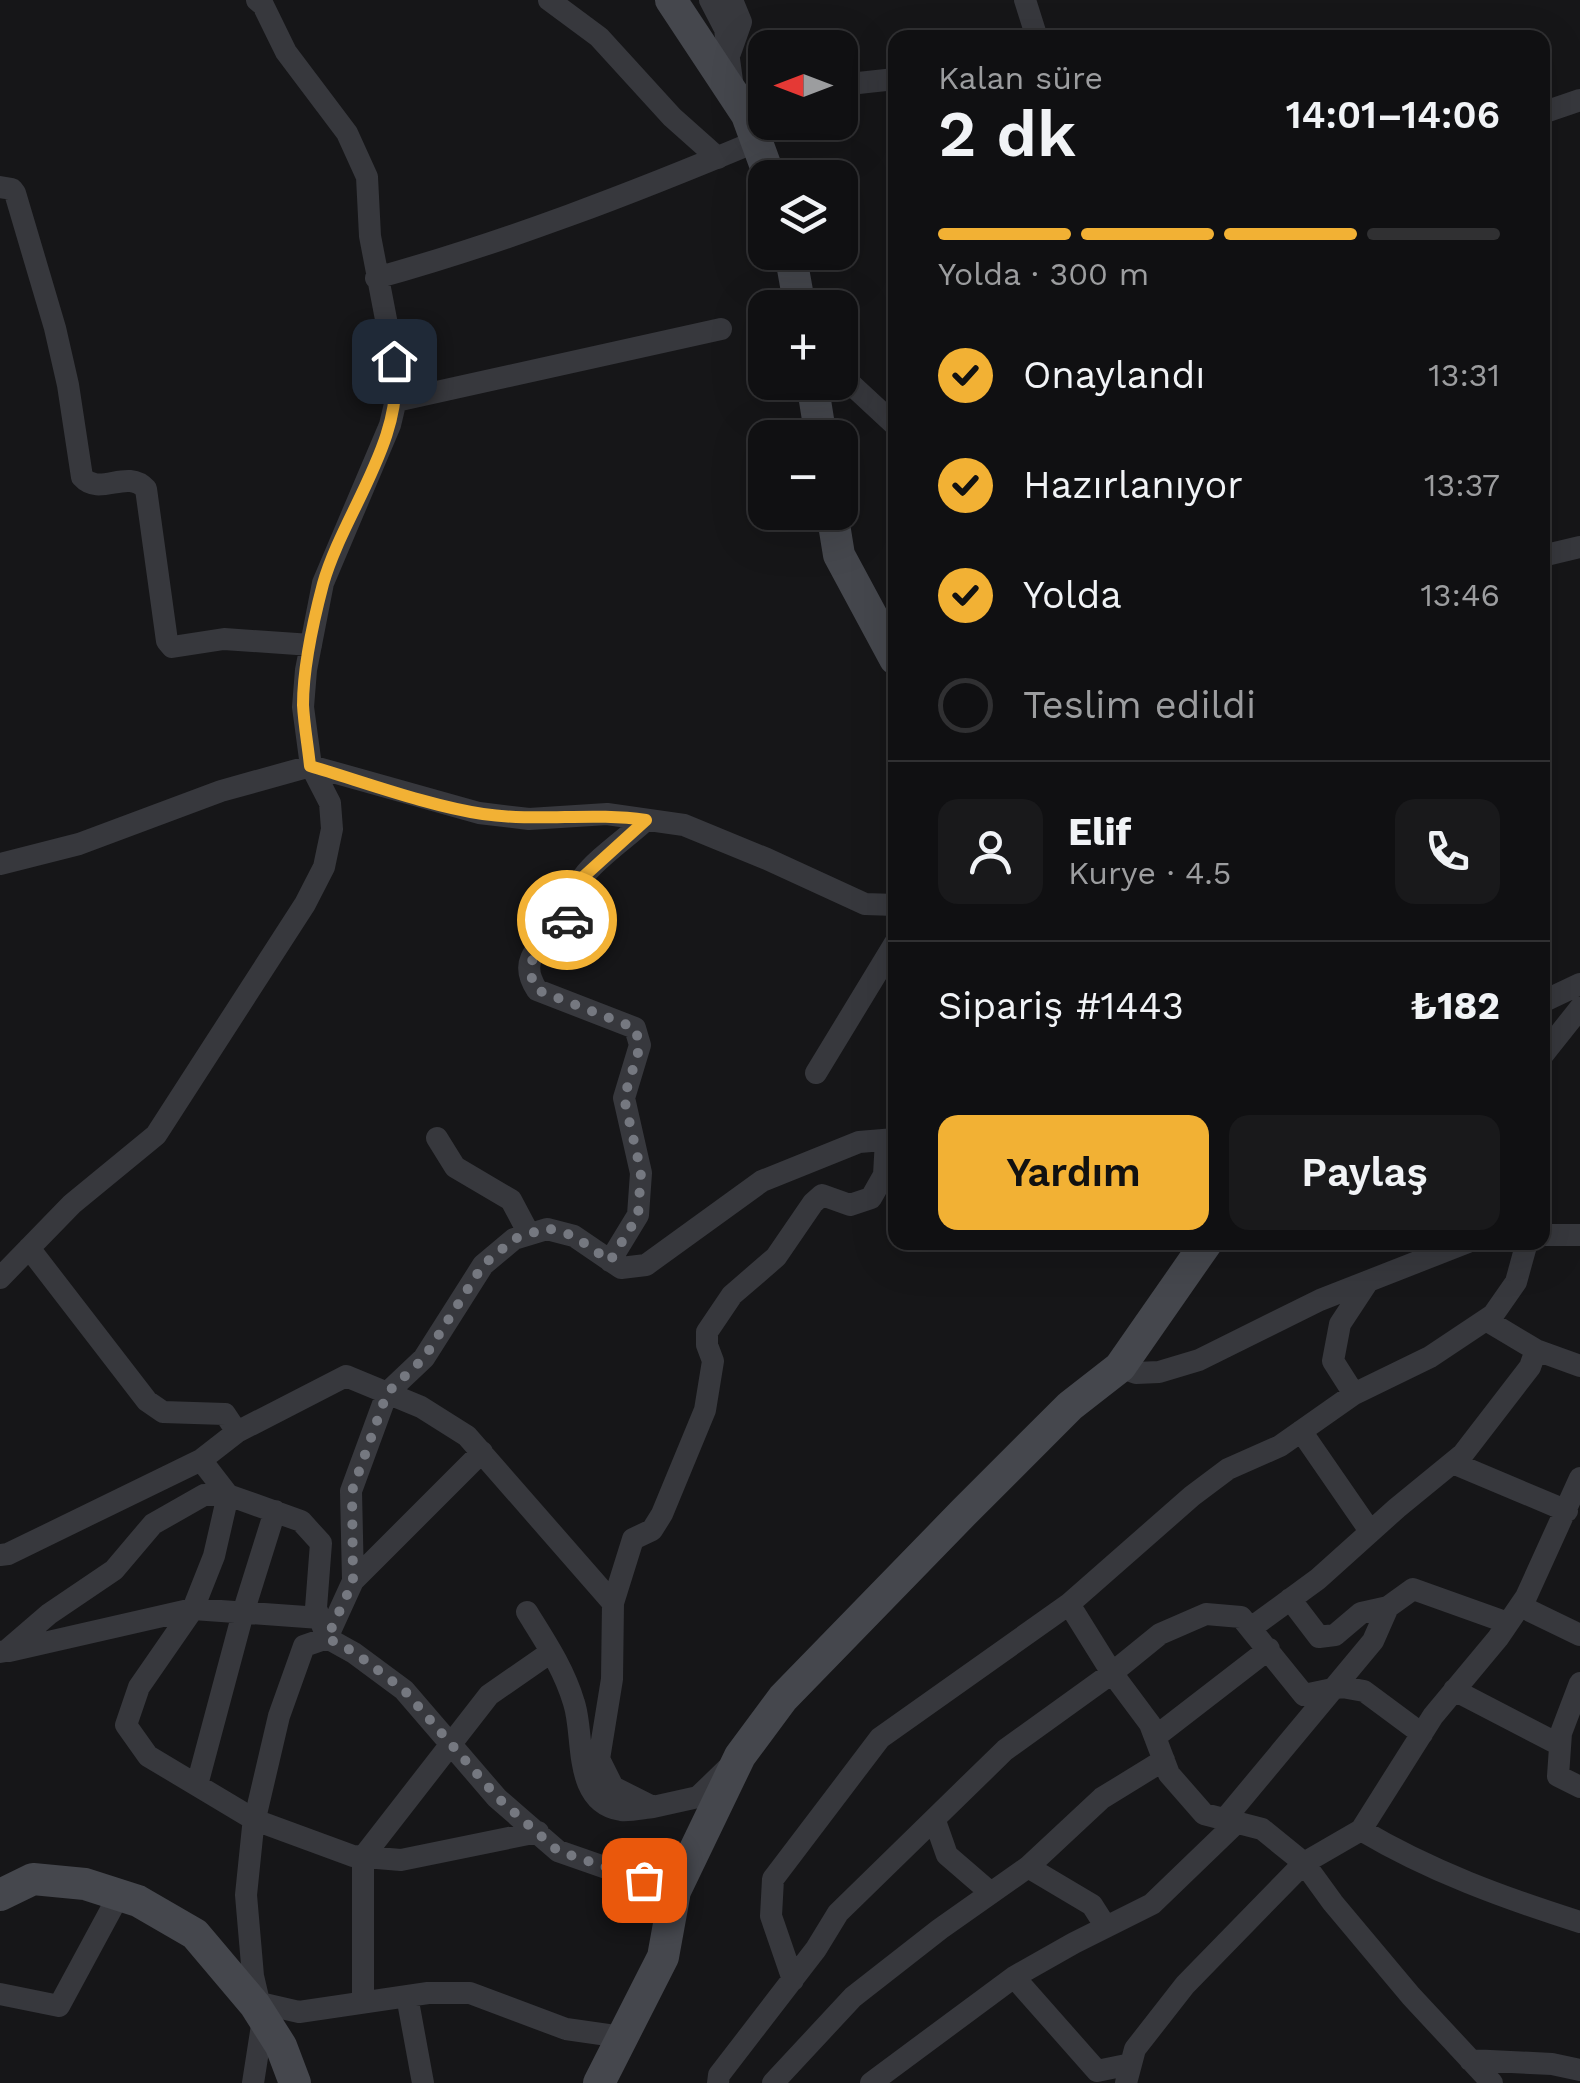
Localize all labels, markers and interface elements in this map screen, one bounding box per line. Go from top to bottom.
north arrow [748,30,858,140]
map controls [748,30,858,530]
text: Kalan süre [938,59,1103,97]
text: 14:01–14:06 [1286,93,1500,137]
text: 2 dk [938,96,1076,172]
button: layers [748,160,858,270]
text: Yolda · 300 m [938,255,1149,293]
button: + [748,290,858,400]
pin [352,319,437,404]
icon: home [367,334,422,389]
icon: check [938,348,993,403]
text: Onaylandı [1023,353,1205,397]
text: 13:31 [1428,356,1500,394]
button: − [748,420,858,530]
icon: check [938,458,993,513]
text: Hazırlanıyor [1023,463,1243,507]
text: 13:37 [1424,466,1500,504]
icon: check [938,568,993,623]
text: Yolda [1023,573,1122,617]
text: 13:46 [1420,576,1500,614]
text: Teslim edildi [1023,683,1256,727]
button: person [938,799,1043,904]
button: phone [1395,799,1500,904]
text: Elif [1068,810,1131,854]
text: Kurye · 4.5 [1068,854,1231,892]
courier [517,870,617,970]
icon: car [540,893,595,948]
text: Sipariş #1443 [938,984,1184,1028]
text: ₺182 [1410,984,1500,1028]
button: Yardım [938,1115,1209,1230]
button: Paylaş [1229,1115,1500,1230]
pin [602,1838,687,1923]
icon: bag [617,1853,672,1908]

